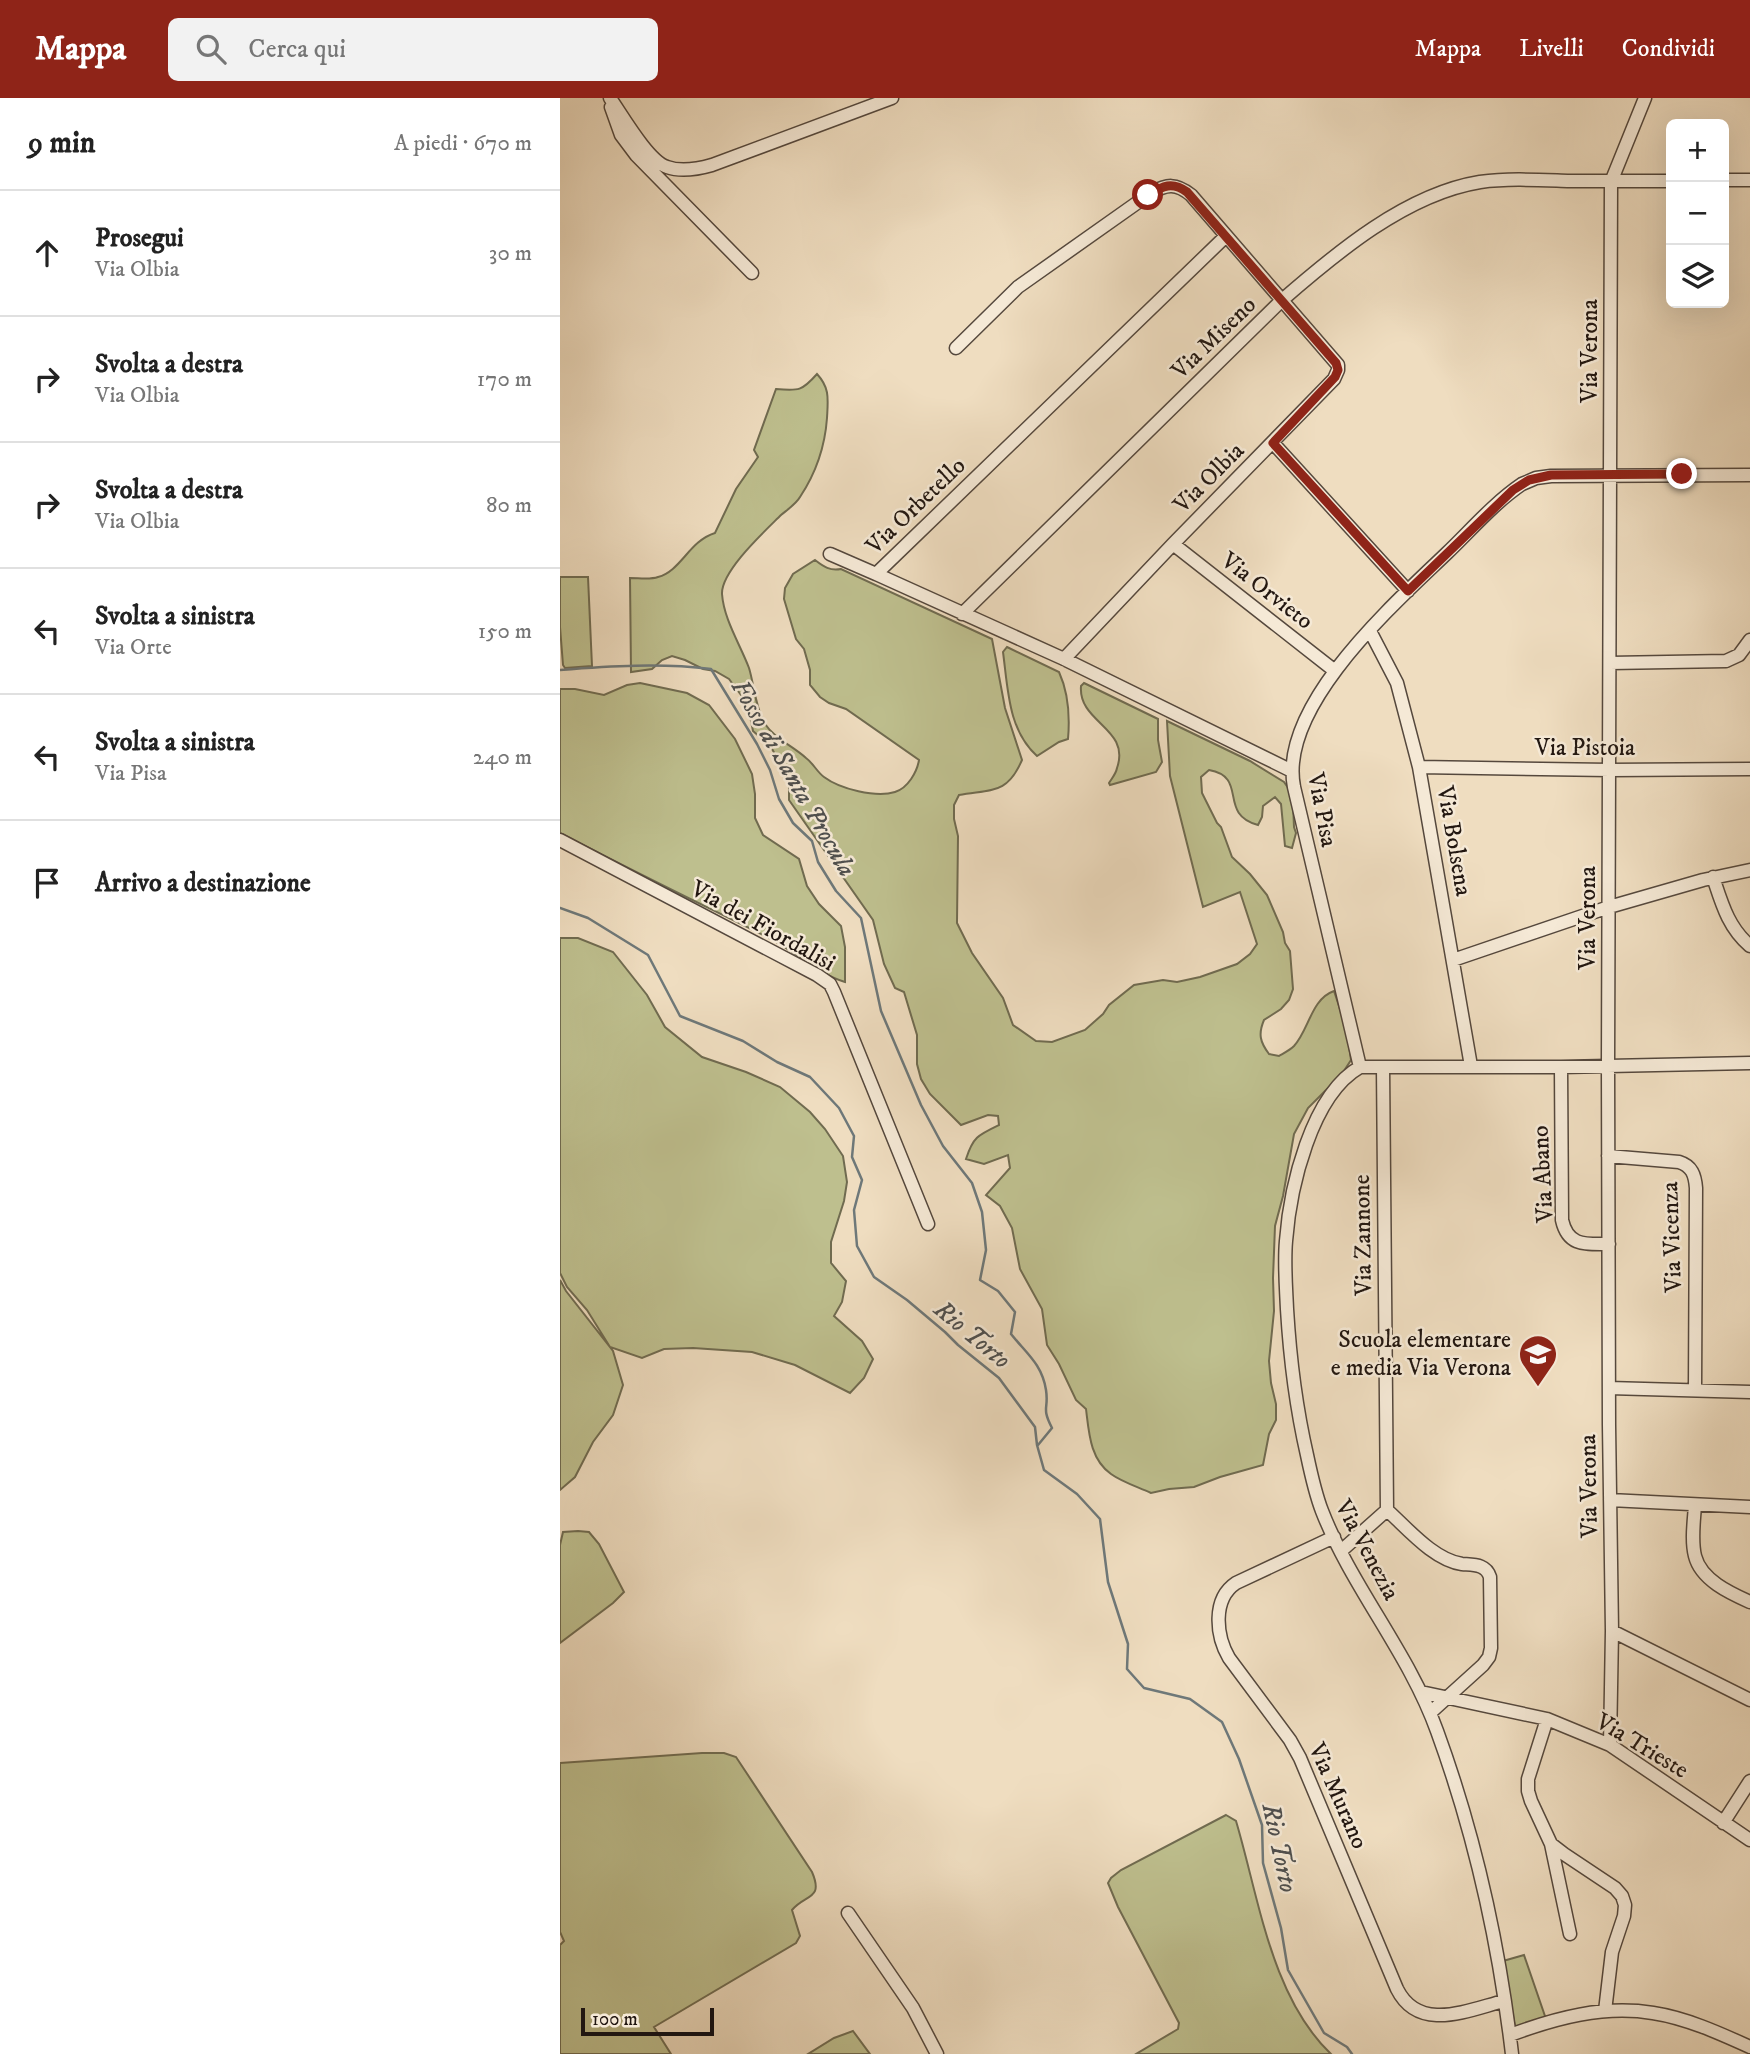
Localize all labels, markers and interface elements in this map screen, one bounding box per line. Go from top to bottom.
search box [168,18,658,81]
text: Mappa [35,29,126,70]
icon: search [192,30,230,68]
text: Cerca qui [248,33,346,66]
text: Mappa [1415,34,1481,64]
text: Livelli [1519,34,1584,64]
text: Condividi [1622,34,1715,64]
map controls [1666,119,1729,308]
button: + [1666,119,1729,182]
text: 9 min [28,125,95,162]
text: A piedi · 670 m [394,129,532,158]
route start [1132,179,1163,210]
button: − [1666,182,1729,245]
text: Prosegui [95,222,184,255]
icon: ahead [28,234,66,272]
text: 30 m [489,239,532,268]
button: layers [1666,245,1729,308]
text: Via Olbia [95,255,180,284]
street label: Via Miseno [1164,290,1263,387]
street label: Via Verona [1575,298,1605,404]
text: Svolta a destra [95,348,243,381]
icon: right [28,360,66,398]
text: 170 m [477,365,532,394]
text: Via Olbia [95,381,180,410]
street label: Via Olbia [1167,436,1251,520]
street label: Via Orbetello [859,451,972,562]
route end [1666,458,1697,489]
text: Svolta a destra [95,474,243,507]
icon: right [28,486,66,524]
text: 80 m [486,491,532,520]
text: Via Olbia [95,507,180,536]
street label: Via Orvieto [1214,545,1319,636]
text: Svolta a sinistra [95,600,255,633]
icon: left [28,612,66,650]
text: 150 m [478,617,532,646]
text: Via Orte [95,633,172,662]
water label: Fosso di Santa Procula [723,673,863,883]
text: Svolta a sinistra [95,726,255,759]
street label: Via Pistoia [1534,733,1636,763]
icon: left [28,738,66,776]
text: 240 m [473,743,532,772]
text: Via Pisa [95,759,167,788]
street label: Via Pisa [1300,769,1344,850]
street label: Via Bolsena [1429,783,1479,899]
icon: arrive [28,864,66,902]
street label: Via Verona [1573,865,1603,971]
text: Arrivo a destinazione [95,867,311,900]
street label: Via dei Fiordalisi [684,873,841,978]
street label: Via Abano [1525,1125,1561,1224]
street label: Via Zannone [1347,1174,1379,1297]
street label: Via Vicenza [1655,1180,1689,1294]
water label: Rio Torto [926,1293,1017,1377]
place label: Scuola elementare e media Via Verona [1331,1325,1512,1383]
school or university icon: Scuola elementare e media Via Verona [1517,1333,1559,1388]
street label: Via Verona [1573,1433,1605,1539]
street label: Via Venezia [1328,1494,1406,1606]
street label: Via Trieste [1589,1706,1694,1785]
street label: Via Murano [1301,1737,1375,1854]
water label: Rio Torto [1253,1799,1305,1896]
scale bar [581,2005,714,2037]
text: 100 m [592,2008,638,2031]

